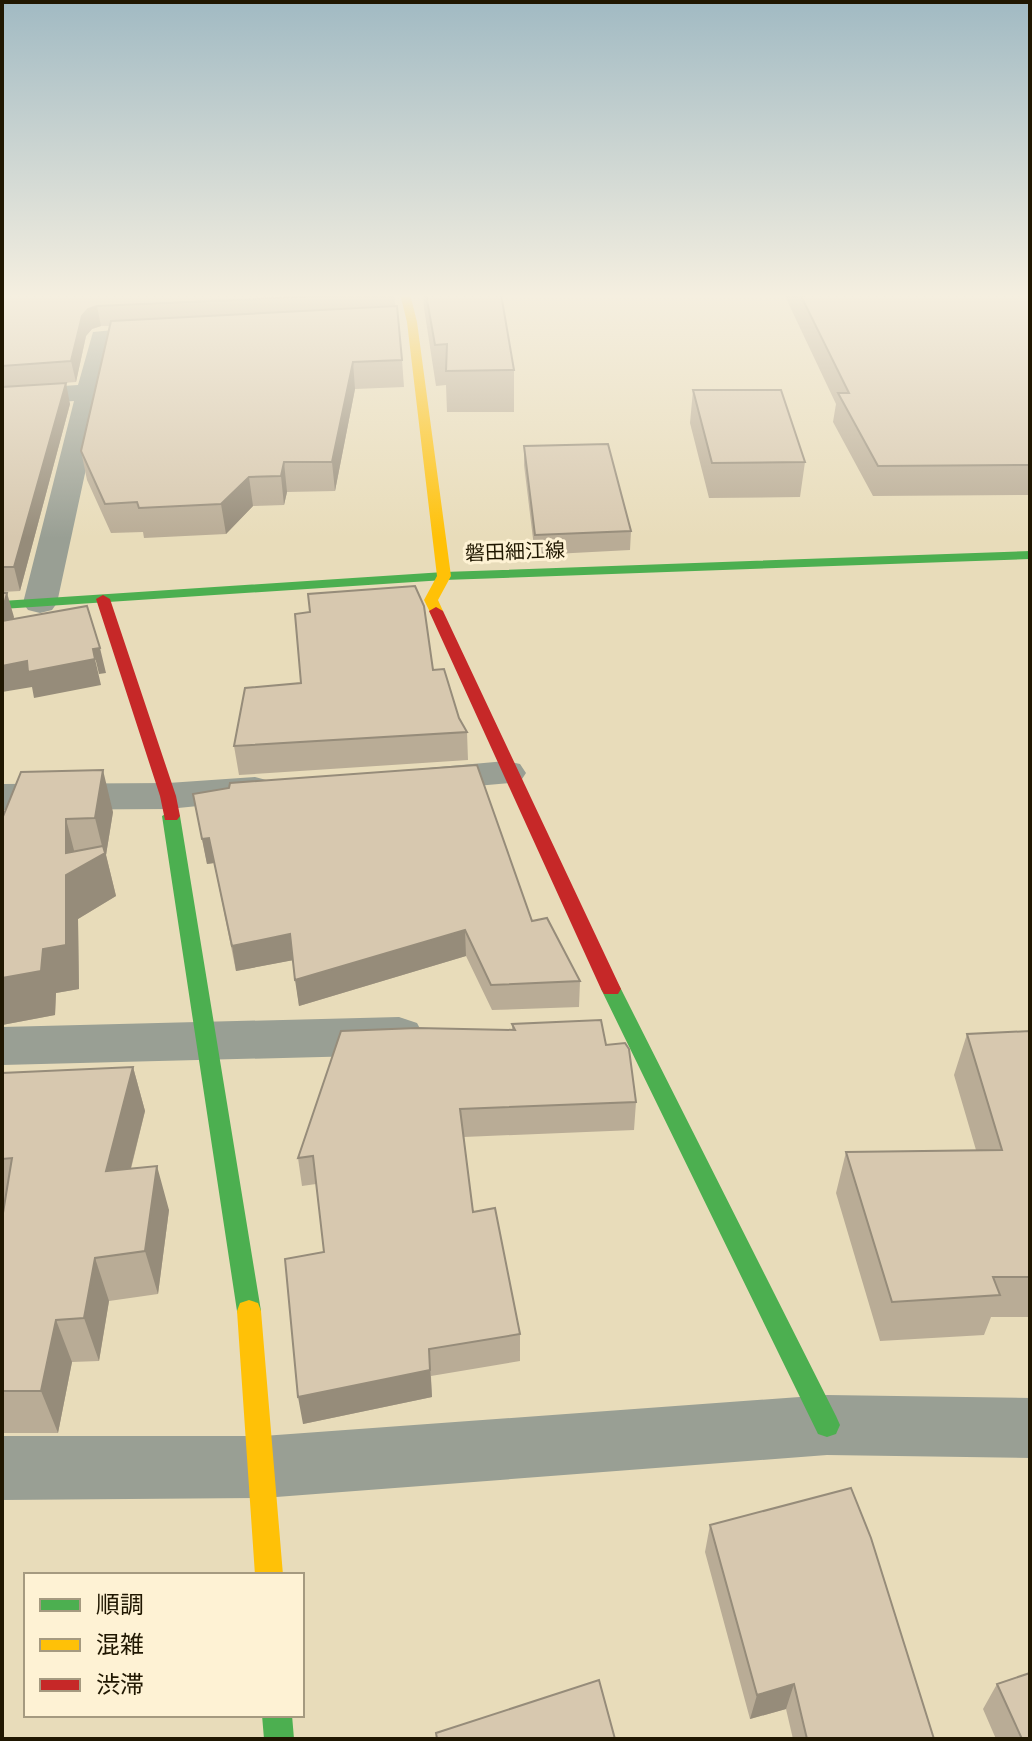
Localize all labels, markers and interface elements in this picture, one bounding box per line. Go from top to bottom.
street label: 磐田細江線 [465,537,565,567]
legend [24,1573,304,1717]
text: 順調 [96,1589,144,1621]
text: 混雑 [96,1629,144,1661]
text: 渋滞 [96,1669,144,1701]

